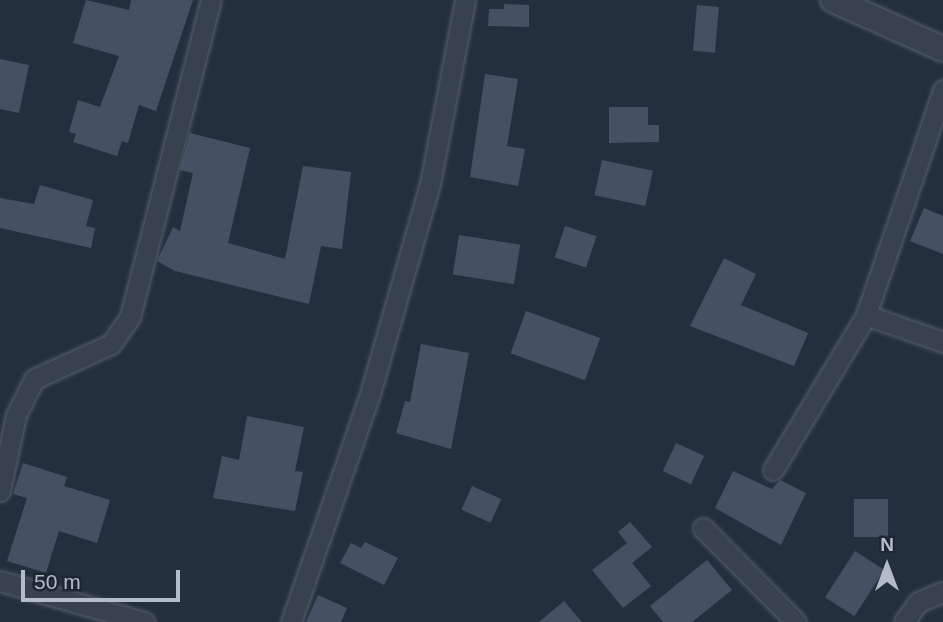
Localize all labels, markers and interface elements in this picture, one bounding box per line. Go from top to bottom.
north arrow [852,531,922,601]
text: N [880,534,894,555]
scale bar [24,556,184,600]
text: 50 m [34,570,81,593]

